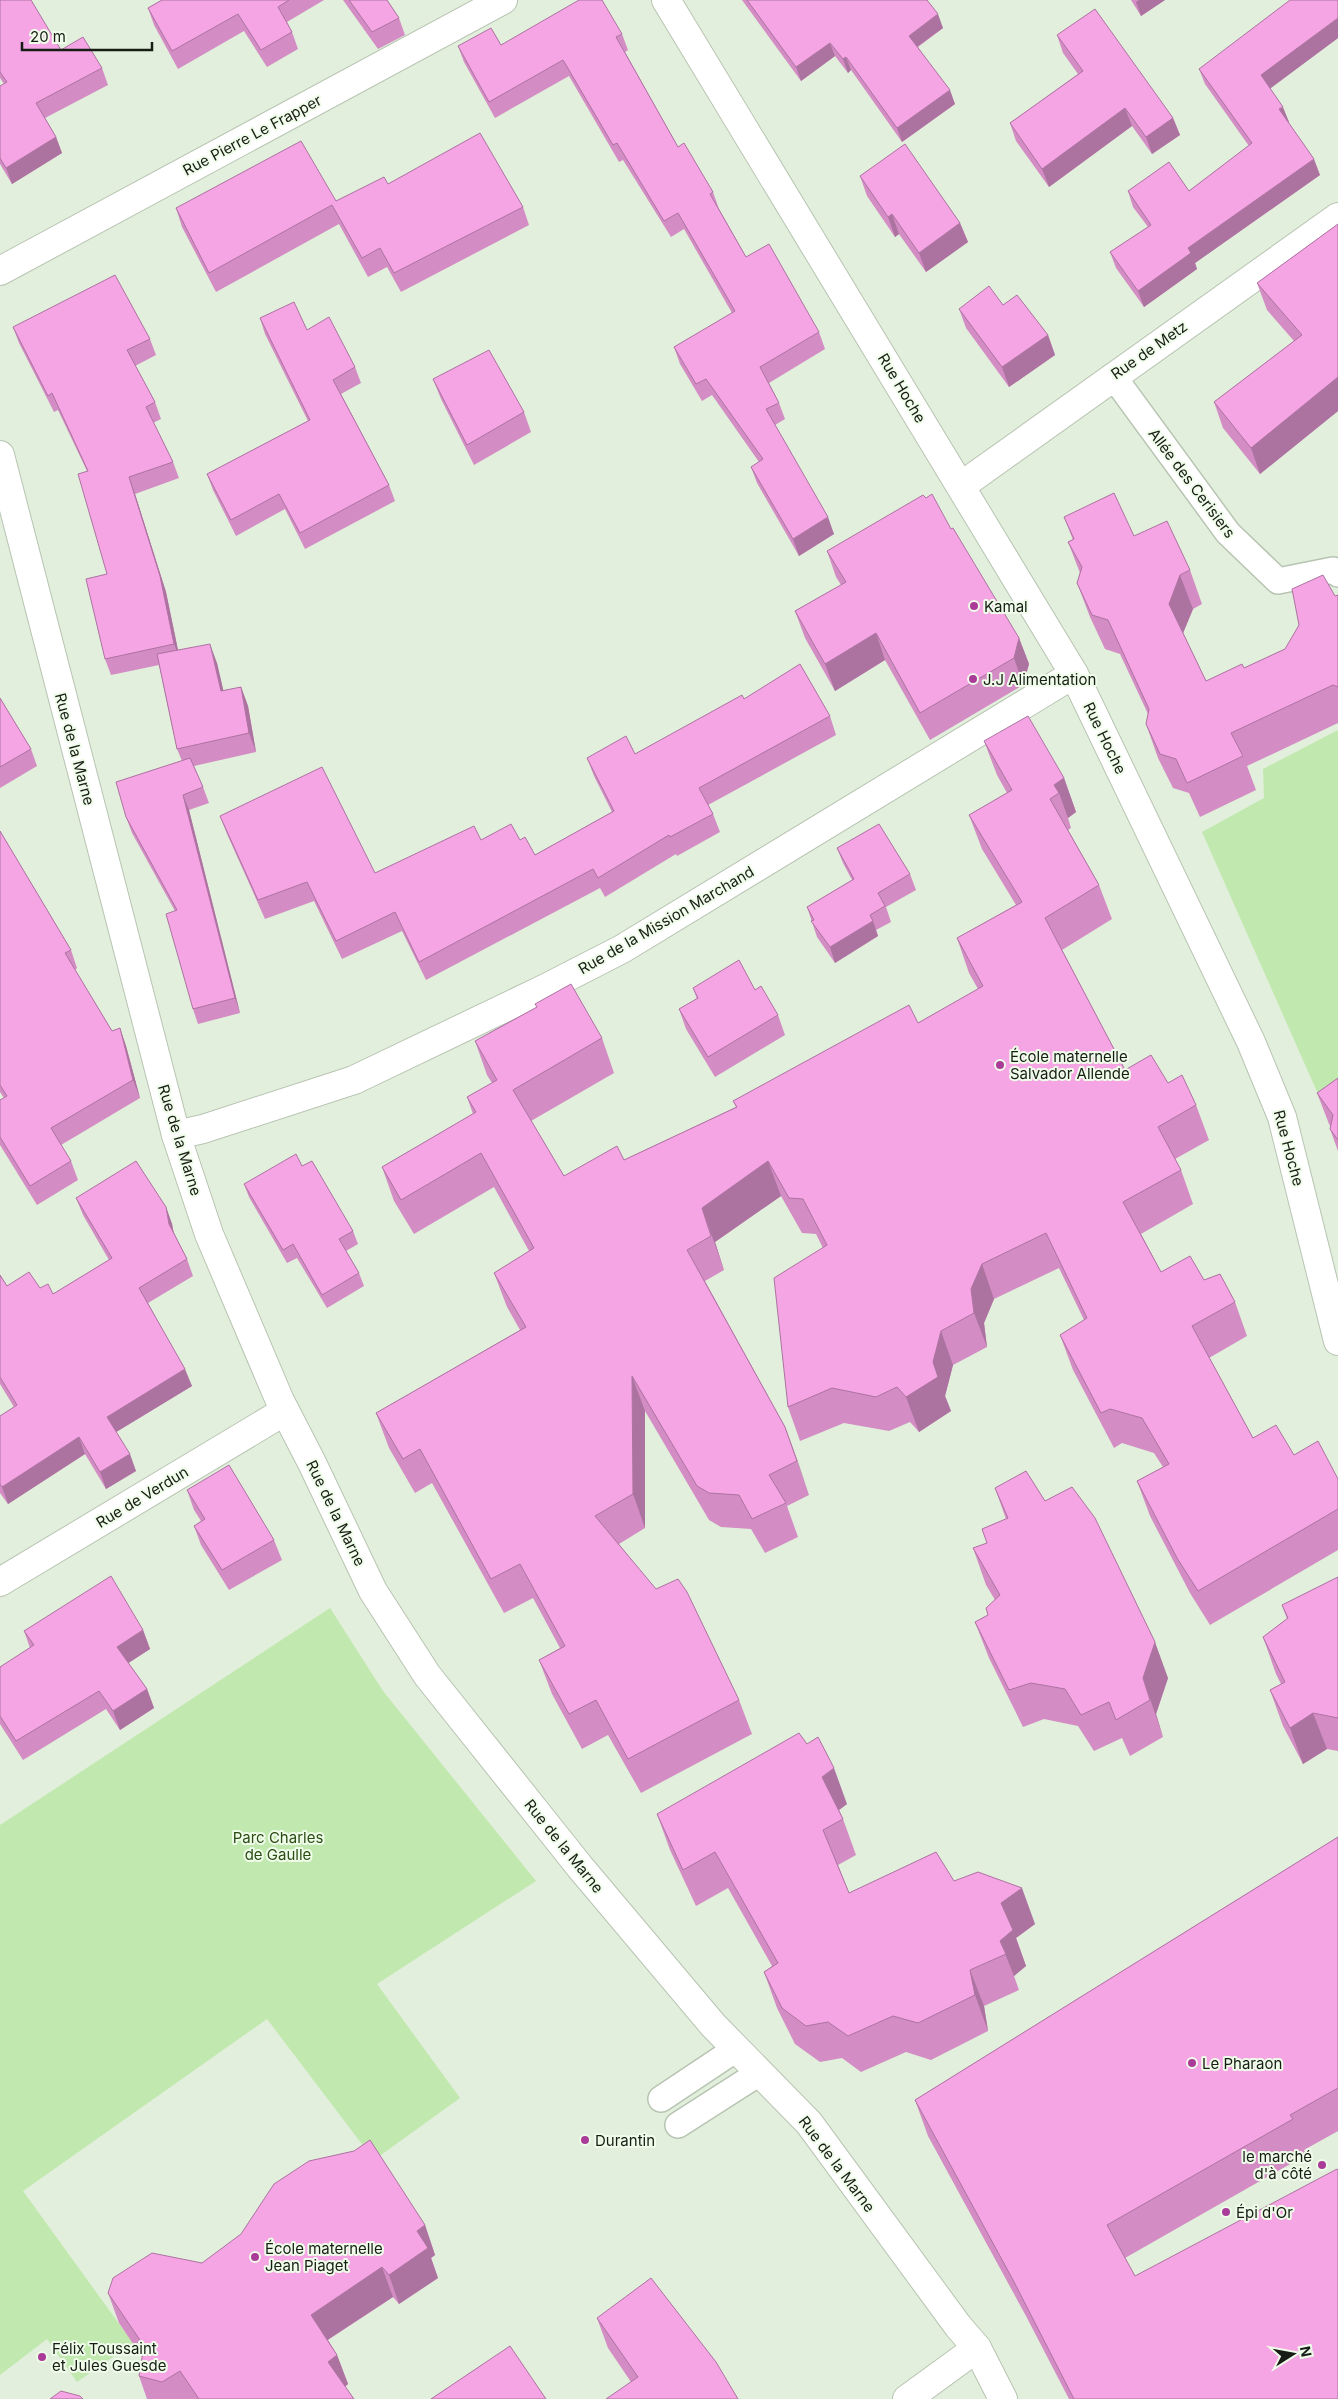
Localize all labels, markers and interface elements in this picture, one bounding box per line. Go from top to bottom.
scale bar [22,20,152,52]
text: 20 m [30,27,66,46]
street label: Rue Pierre Le Frapper [179,90,325,180]
street label: Rue de Metz [1107,317,1191,383]
street label: Rue Hoche [874,350,930,426]
street label: Allée des Cerisiers [1145,424,1239,542]
place label: Kamal [984,597,1028,616]
marker: Kamal [968,600,980,612]
place label: J.J Alimentation [983,670,1096,689]
marker: J.J Alimentation [967,673,979,685]
street label: Rue de la Marne [51,691,99,807]
street label: Rue Hoche [1079,699,1131,777]
street label: Rue de la Mission Marchand [575,862,757,978]
place label: École maternelle Salvador Allende [1010,1047,1130,1083]
marker: École maternelle Salvador Allende [994,1059,1006,1071]
street label: Rue de la Marne [154,1082,206,1198]
street label: Rue Hoche [1270,1108,1308,1188]
street label: Rue de la Marne [302,1457,370,1569]
street label: Rue de Verdun [92,1462,192,1532]
street label: Rue de la Marne [520,1795,608,1897]
park label: Parc Charles de Gaulle [233,1828,323,1864]
place label: Le Pharaon [1202,2054,1282,2073]
marker: Le Pharaon [1186,2057,1198,2069]
street label: Rue de la Marne [795,2112,879,2216]
place label: Durantin [595,2131,655,2150]
marker: Durantin [579,2134,591,2146]
place label: le marché d'à côté [1242,2147,1312,2183]
marker: le marché d'à côté [1316,2159,1328,2171]
place label: Épi d'Or [1236,2203,1293,2222]
marker: Épi d'Or [1220,2206,1232,2218]
place label: École maternelle Jean Piaget [265,2239,383,2275]
marker: École maternelle Jean Piaget [249,2251,261,2263]
north arrow [1268,2329,1318,2379]
place label: Félix Toussaint et Jules Guesde [52,2339,166,2375]
text: N [1297,2345,1316,2358]
marker: Félix Toussaint et Jules Guesde [36,2351,48,2363]

